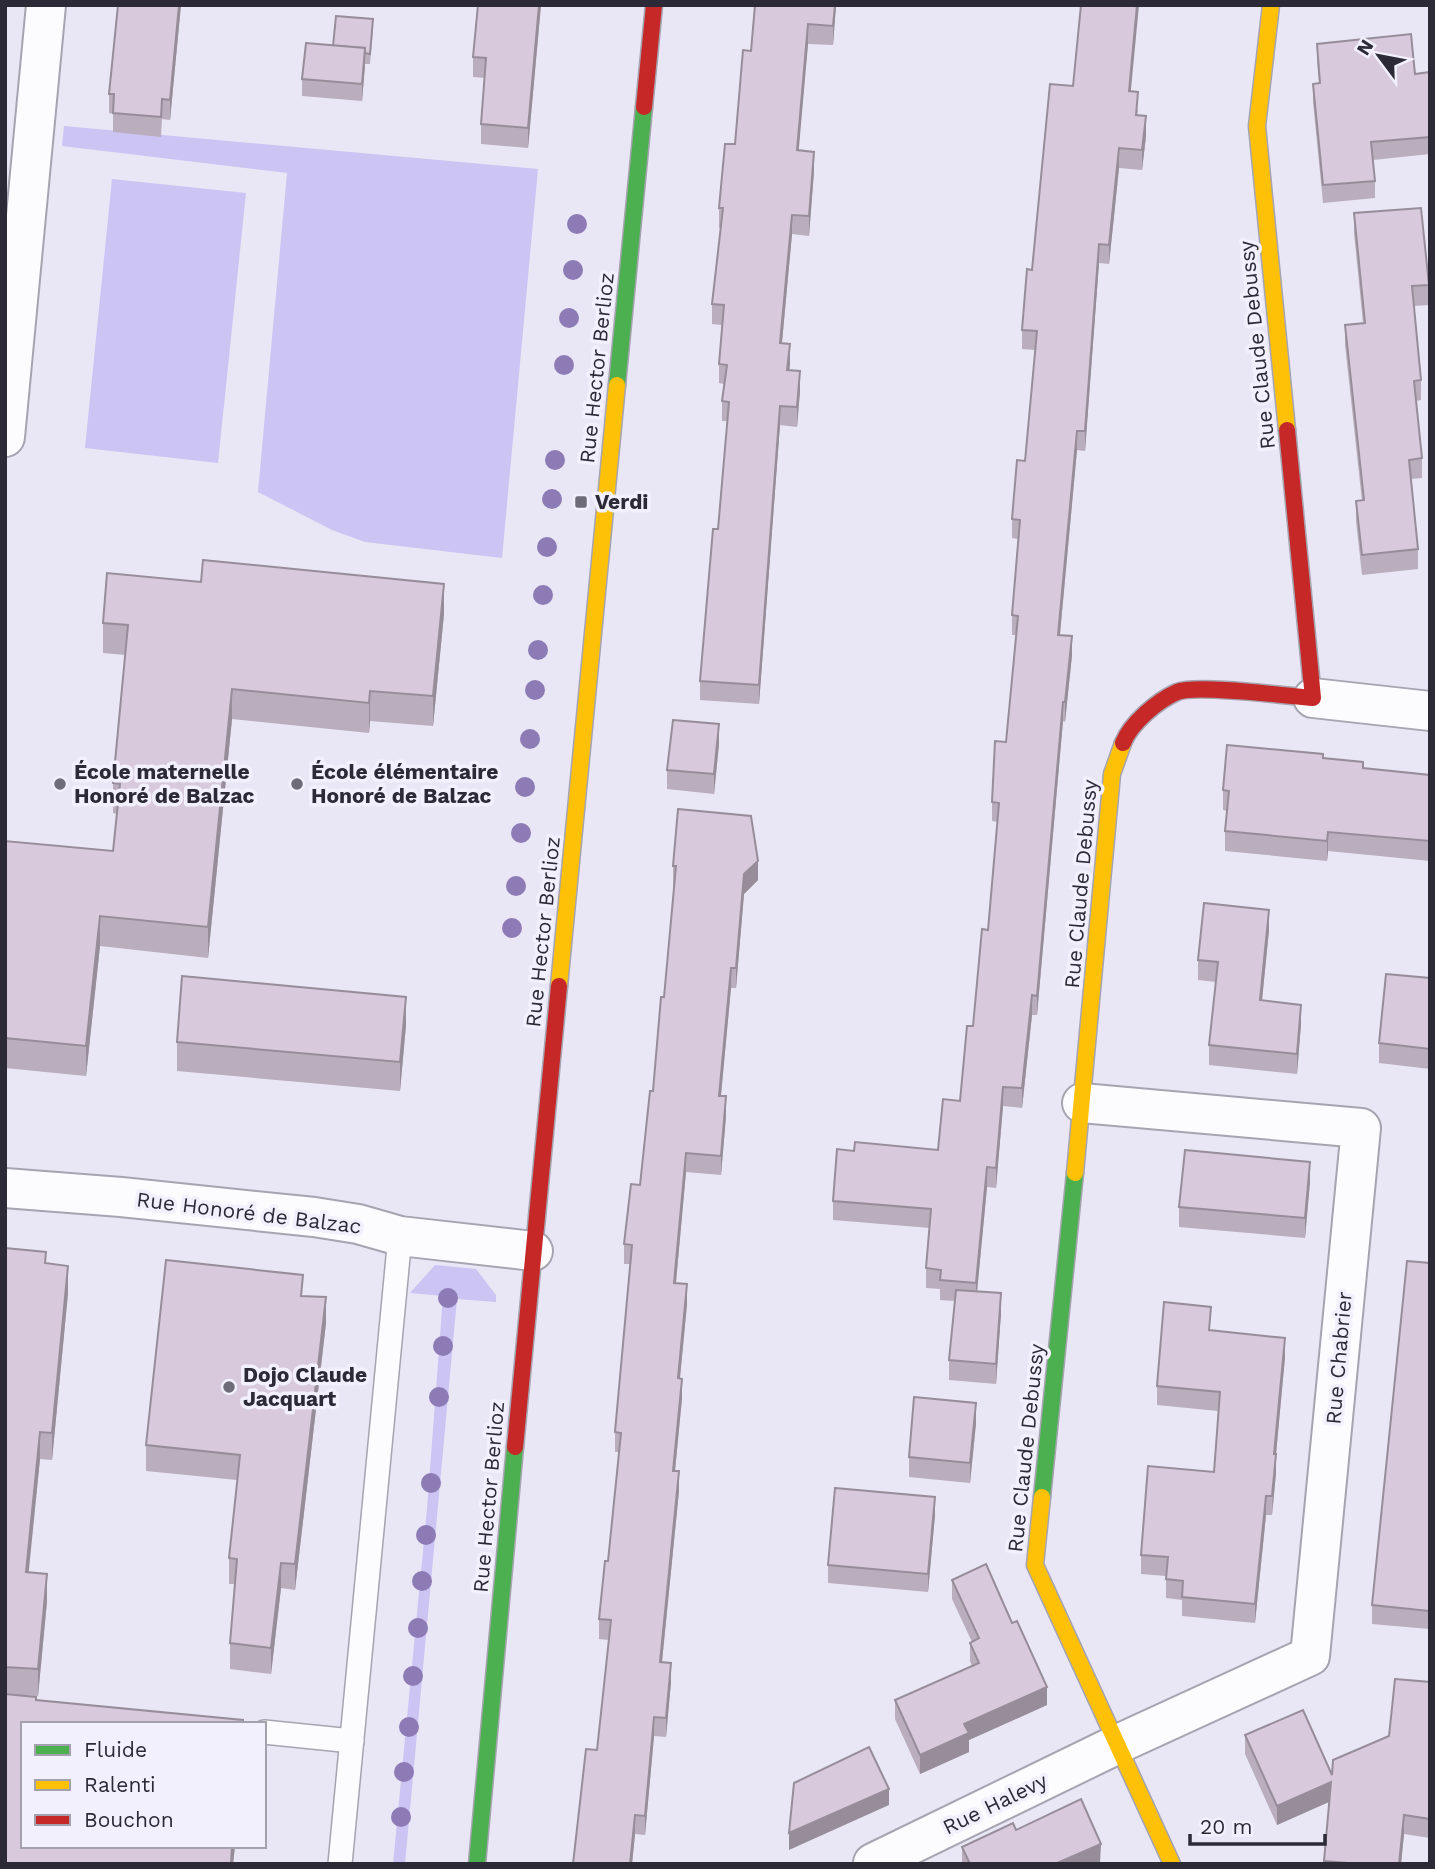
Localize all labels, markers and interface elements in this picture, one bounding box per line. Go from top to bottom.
north arrow [1344,21,1414,91]
text: N [1352,35,1378,59]
street label: Rue Claude Debussy [1233,239,1280,451]
street label: Rue Hector Berlioz [574,271,619,465]
place label: Verdi [595,489,648,514]
marker: Verdi [573,494,589,510]
place label: École maternelle Honoré de Balzac [74,759,255,808]
place label: École élémentaire Honoré de Balzac [311,759,498,808]
marker: École maternelle Honoré de Balzac [52,776,68,792]
marker: École élémentaire Honoré de Balzac [289,776,305,792]
street label: Rue Claude Debussy [1059,778,1102,990]
street label: Rue Hector Berlioz [520,835,565,1029]
street label: Rue Honoré de Balzac [135,1186,363,1239]
street label: Rue Chabrier [1320,1290,1357,1425]
street label: Rue Claude Debussy [1002,1342,1049,1554]
place label: Dojo Claude Jacquart [243,1362,367,1411]
marker: Dojo Claude Jacquart [221,1379,237,1395]
street label: Rue Hector Berlioz [468,1400,509,1594]
legend [21,1722,266,1848]
text: Fluide [84,1737,147,1762]
street label: Rue Halevy [938,1767,1051,1840]
text: Ralenti [84,1772,156,1797]
scale bar [1190,1802,1325,1846]
text: Bouchon [84,1807,174,1832]
text: 20 m [1200,1814,1252,1839]

